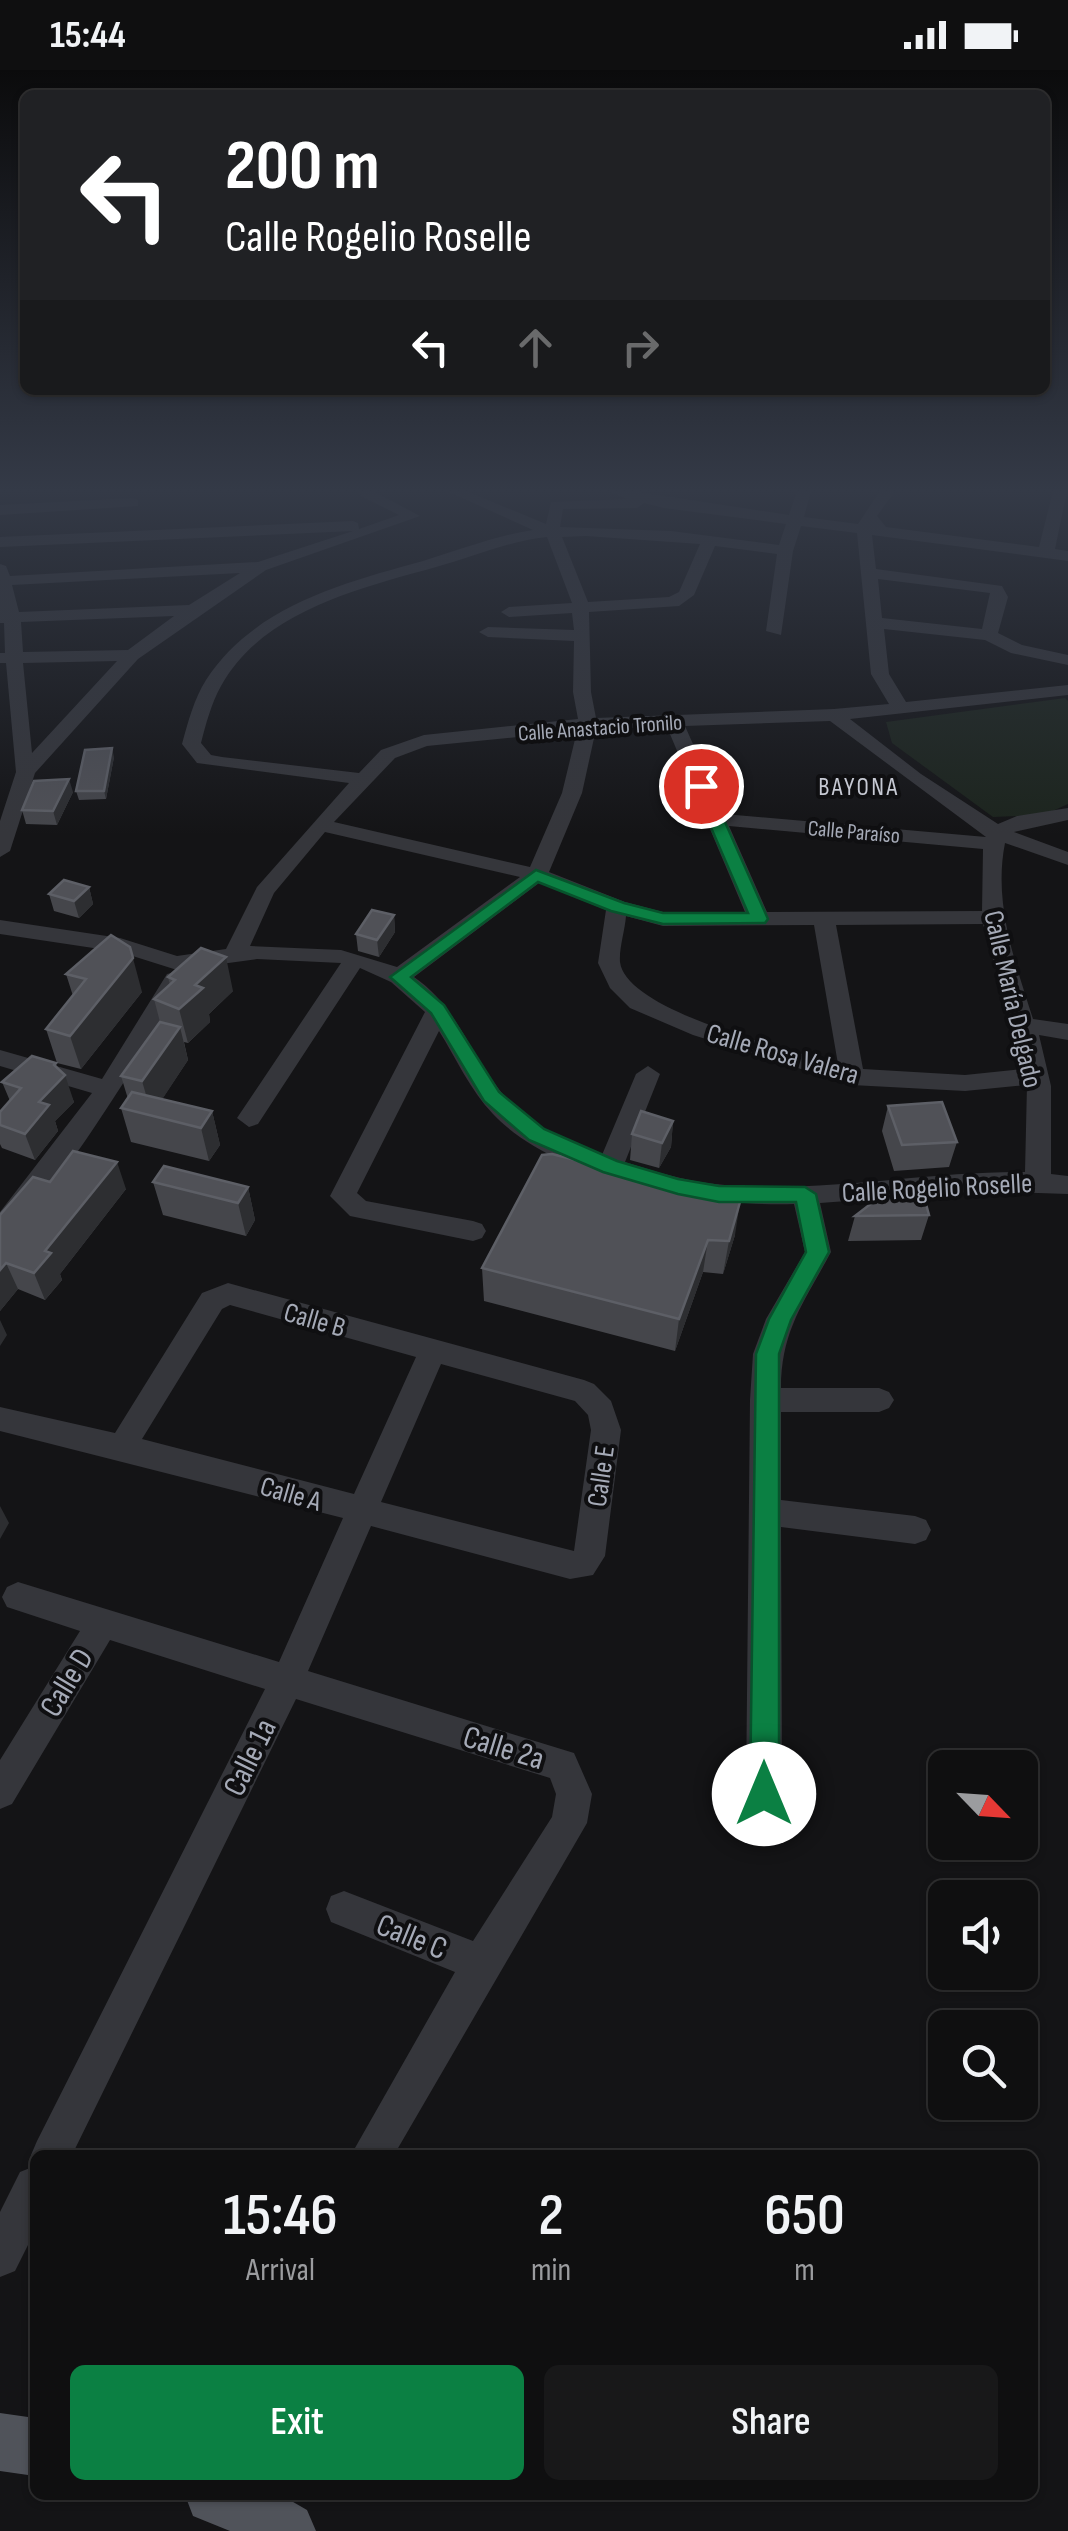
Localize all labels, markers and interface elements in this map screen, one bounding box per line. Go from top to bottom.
text: 15:44 [50,13,126,58]
text: 200 m [225,125,380,209]
icon: left [60,130,190,260]
text: Calle Rogelio Roselle [225,210,532,265]
icon: left [403,320,458,375]
icon: ahead [508,320,563,375]
icon: right [613,320,668,375]
street label: Calle Anastacio Tronilo [517,709,683,748]
pin [659,744,744,829]
icon: arrive [674,759,729,814]
district label: BAYONA [818,772,900,803]
street label: Calle Paraíso [807,815,901,850]
street label: Calle María Delgado [976,907,1049,1091]
street label: Calle Rosa Valera [703,1017,862,1092]
street label: Calle Rogelio Roselle [841,1167,1033,1210]
street label: Calle B [280,1296,349,1345]
street label: Calle E [581,1443,622,1509]
street label: Calle A [256,1470,326,1519]
street label: Calle D [32,1641,103,1724]
street label: Calle 1a [215,1713,286,1803]
street label: Calle 2a [458,1718,549,1779]
position arrow [712,1742,816,1846]
north arrow [928,1750,1038,1860]
map controls [928,1750,1038,2120]
button: sound [928,1880,1038,1990]
street label: Calle C [370,1906,452,1969]
button: search [928,2010,1038,2120]
text: 15:46 [223,2180,338,2252]
text: 2 [538,2180,564,2252]
text: 650 [764,2180,845,2252]
text: Arrival [246,2251,315,2290]
text: min [531,2251,571,2290]
text: m [794,2251,815,2290]
button: Exit [70,2365,524,2480]
button: Share [544,2365,998,2480]

